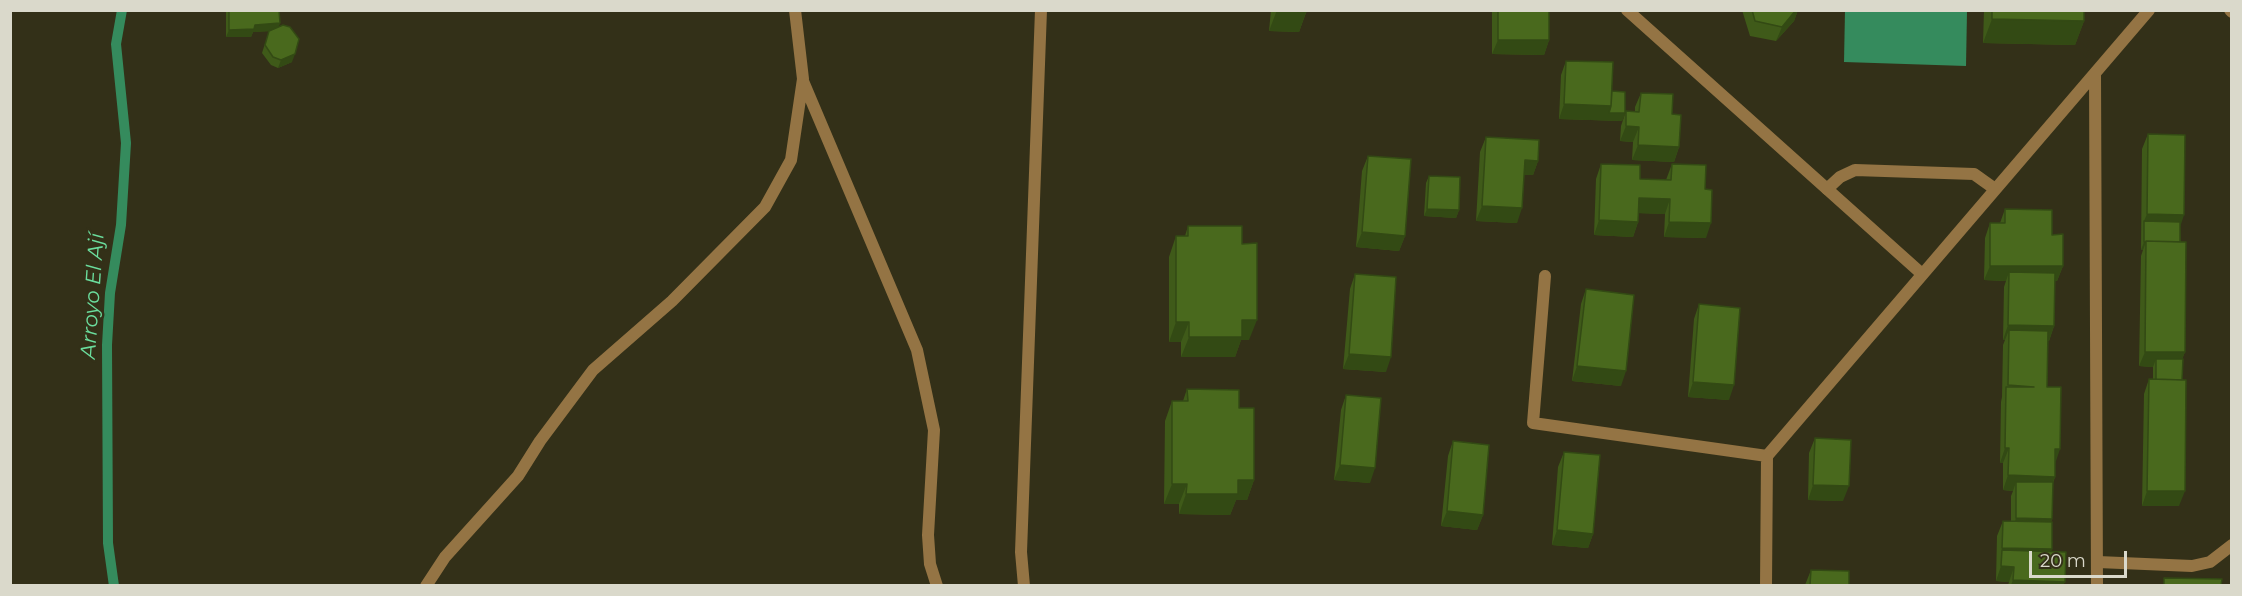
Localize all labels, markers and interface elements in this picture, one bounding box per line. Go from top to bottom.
water label: Arroyo El Ají [76,232,110,360]
scale bar [2032,539,2130,577]
text: 20 m [2040,550,2086,572]

